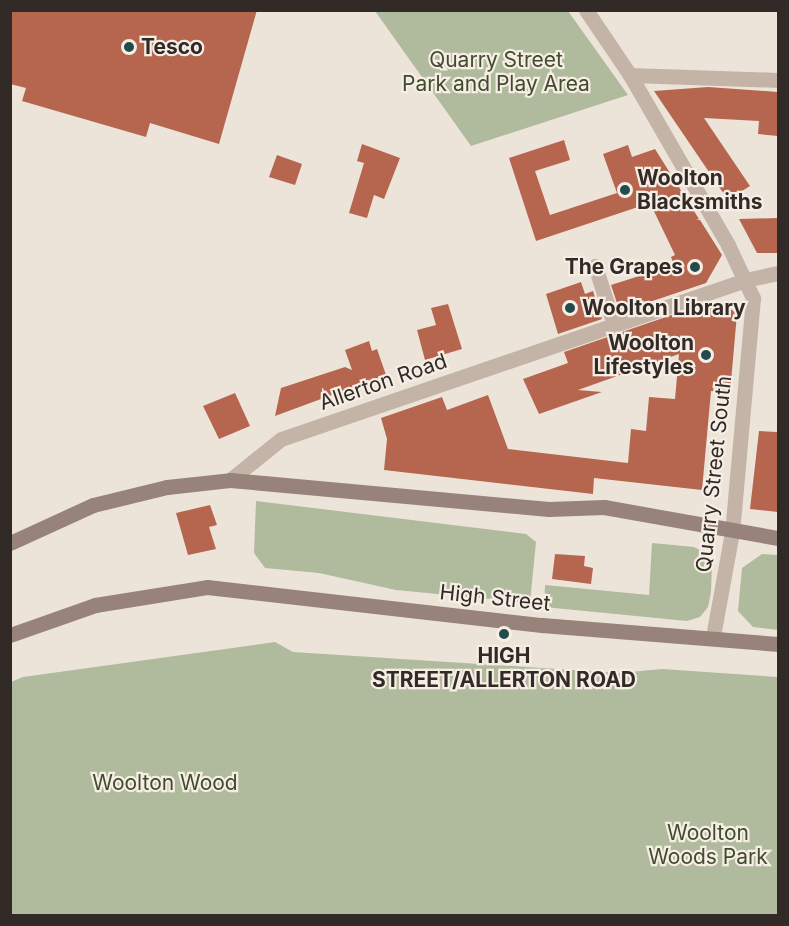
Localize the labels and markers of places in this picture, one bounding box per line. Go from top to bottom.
place label: Tesco [141,34,203,60]
marker: Tesco [122,40,136,54]
place label: Woolton Blacksmiths [637,165,763,215]
marker: Woolton Blacksmiths [618,183,632,197]
place label: The Grapes [565,254,683,280]
marker: The Grapes [688,260,702,274]
place label: Woolton Library [582,295,746,321]
marker: Woolton Library [563,301,577,315]
place label: Woolton Lifestyles [593,330,694,380]
marker: Woolton Lifestyles [699,348,713,362]
marker: HIGH STREET/ALLERTON ROAD [497,627,511,641]
place label: HIGH STREET/ALLERTON ROAD [372,643,636,693]

